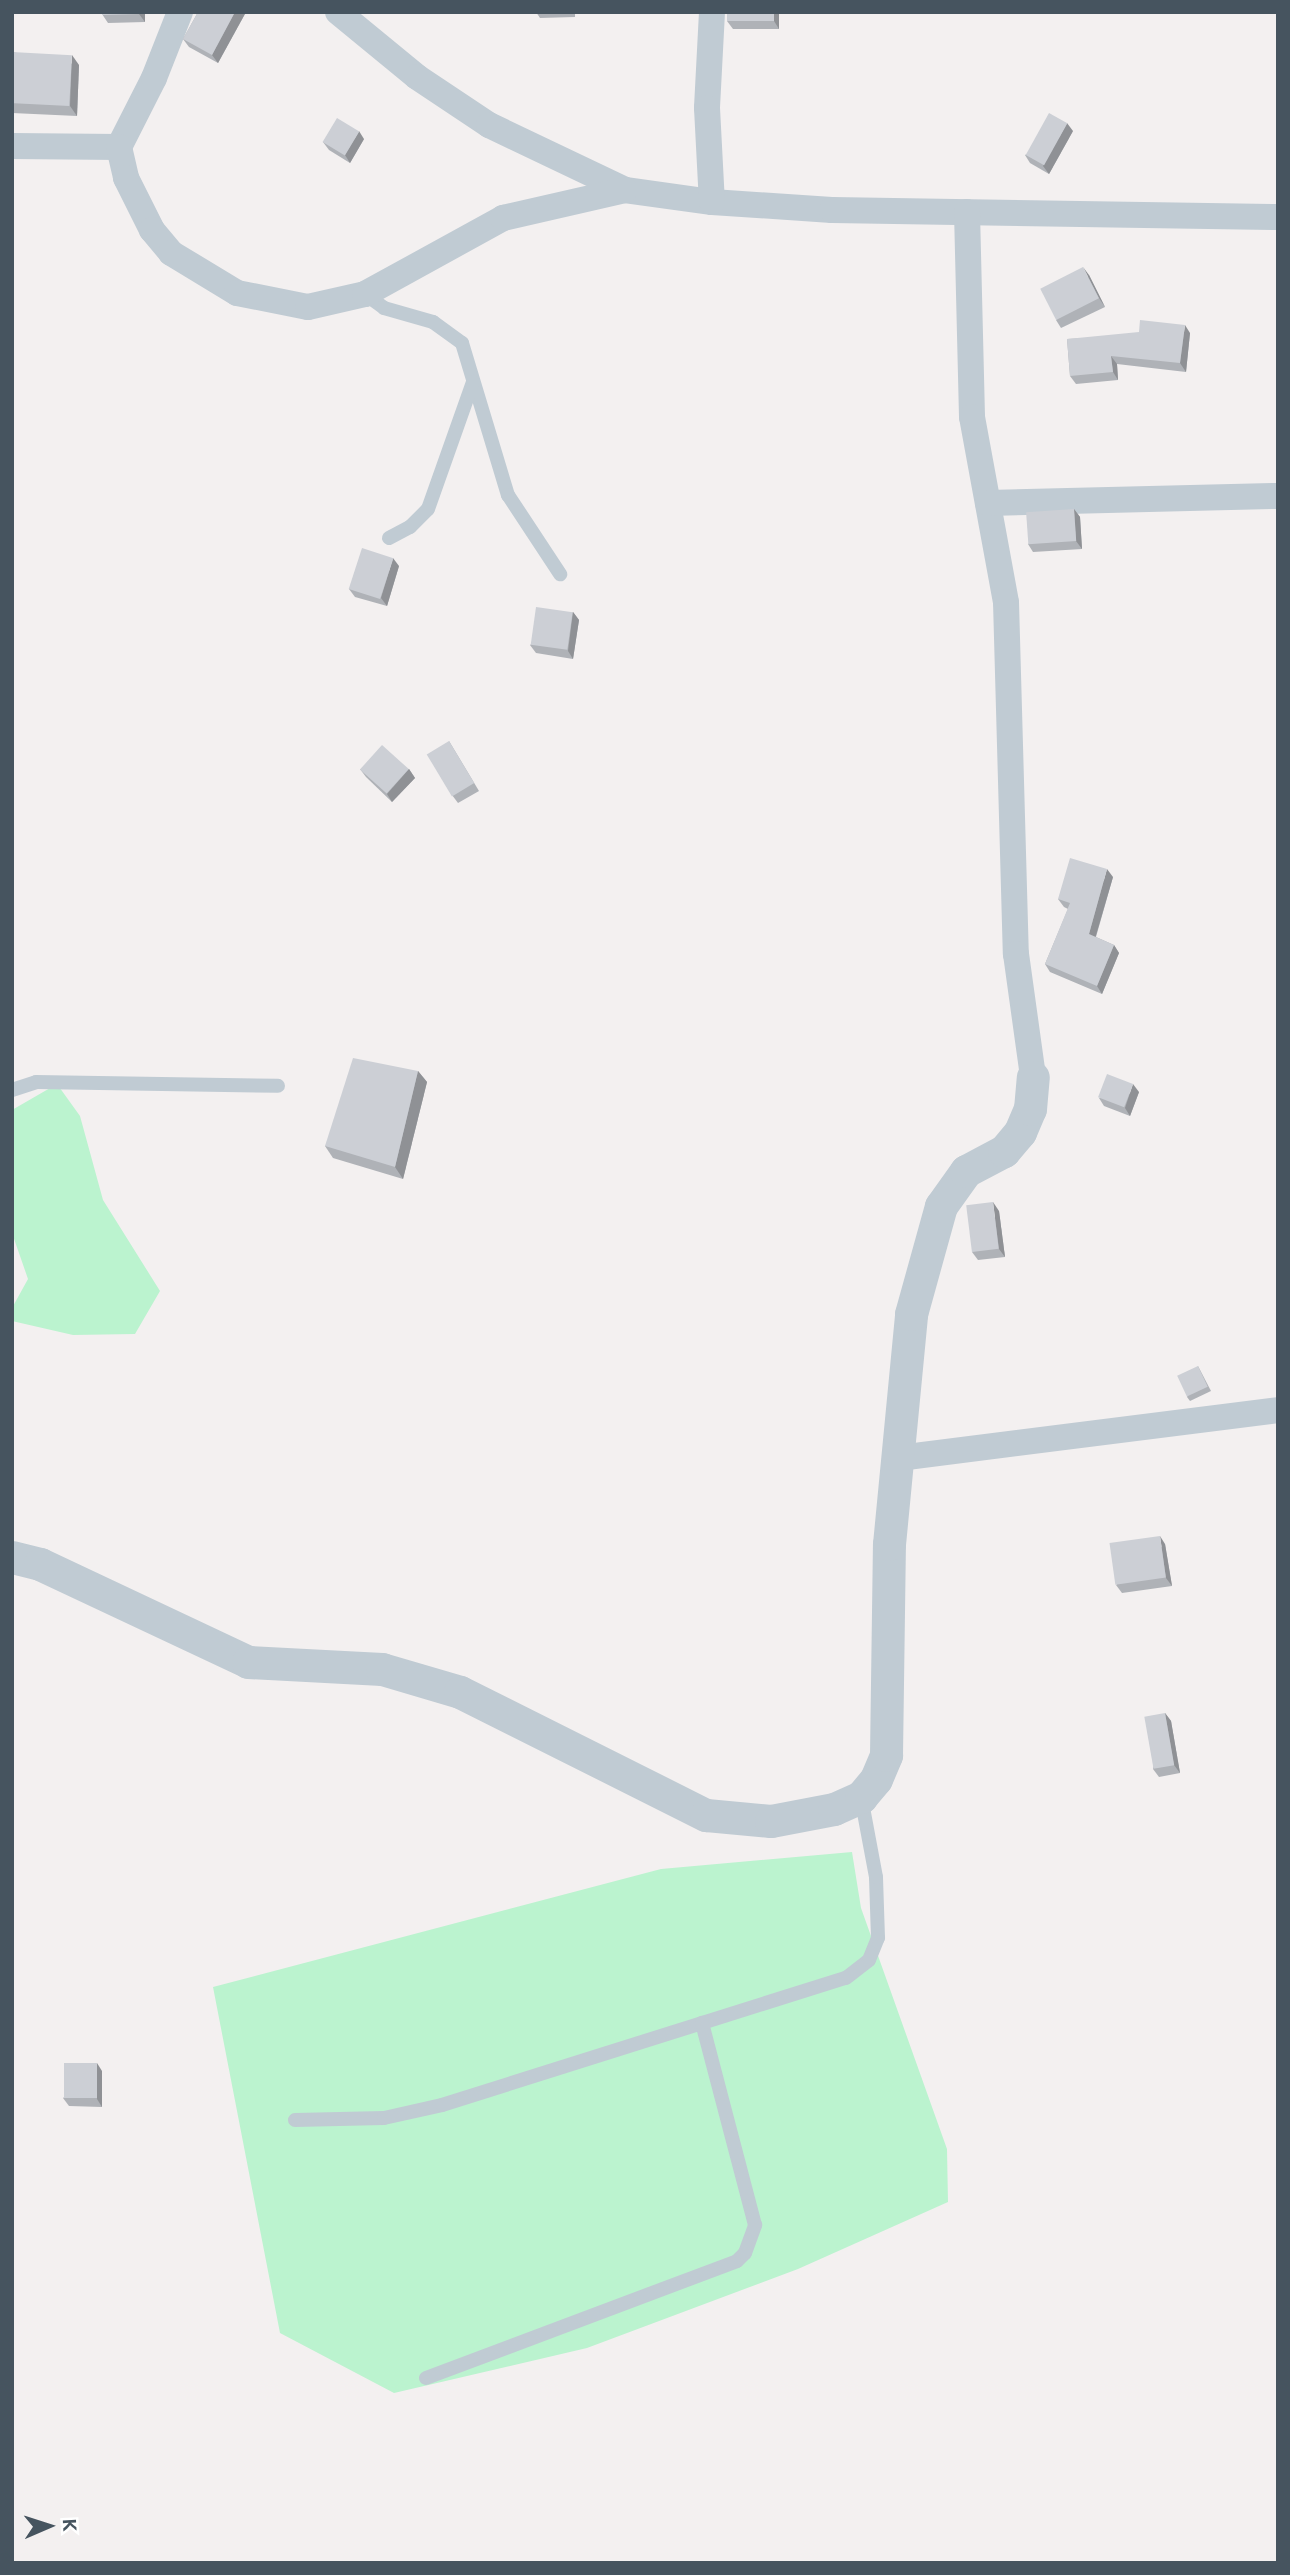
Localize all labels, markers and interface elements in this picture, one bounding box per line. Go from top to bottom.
north arrow [14,2491,84,2561]
text: K [59,2518,81,2532]

